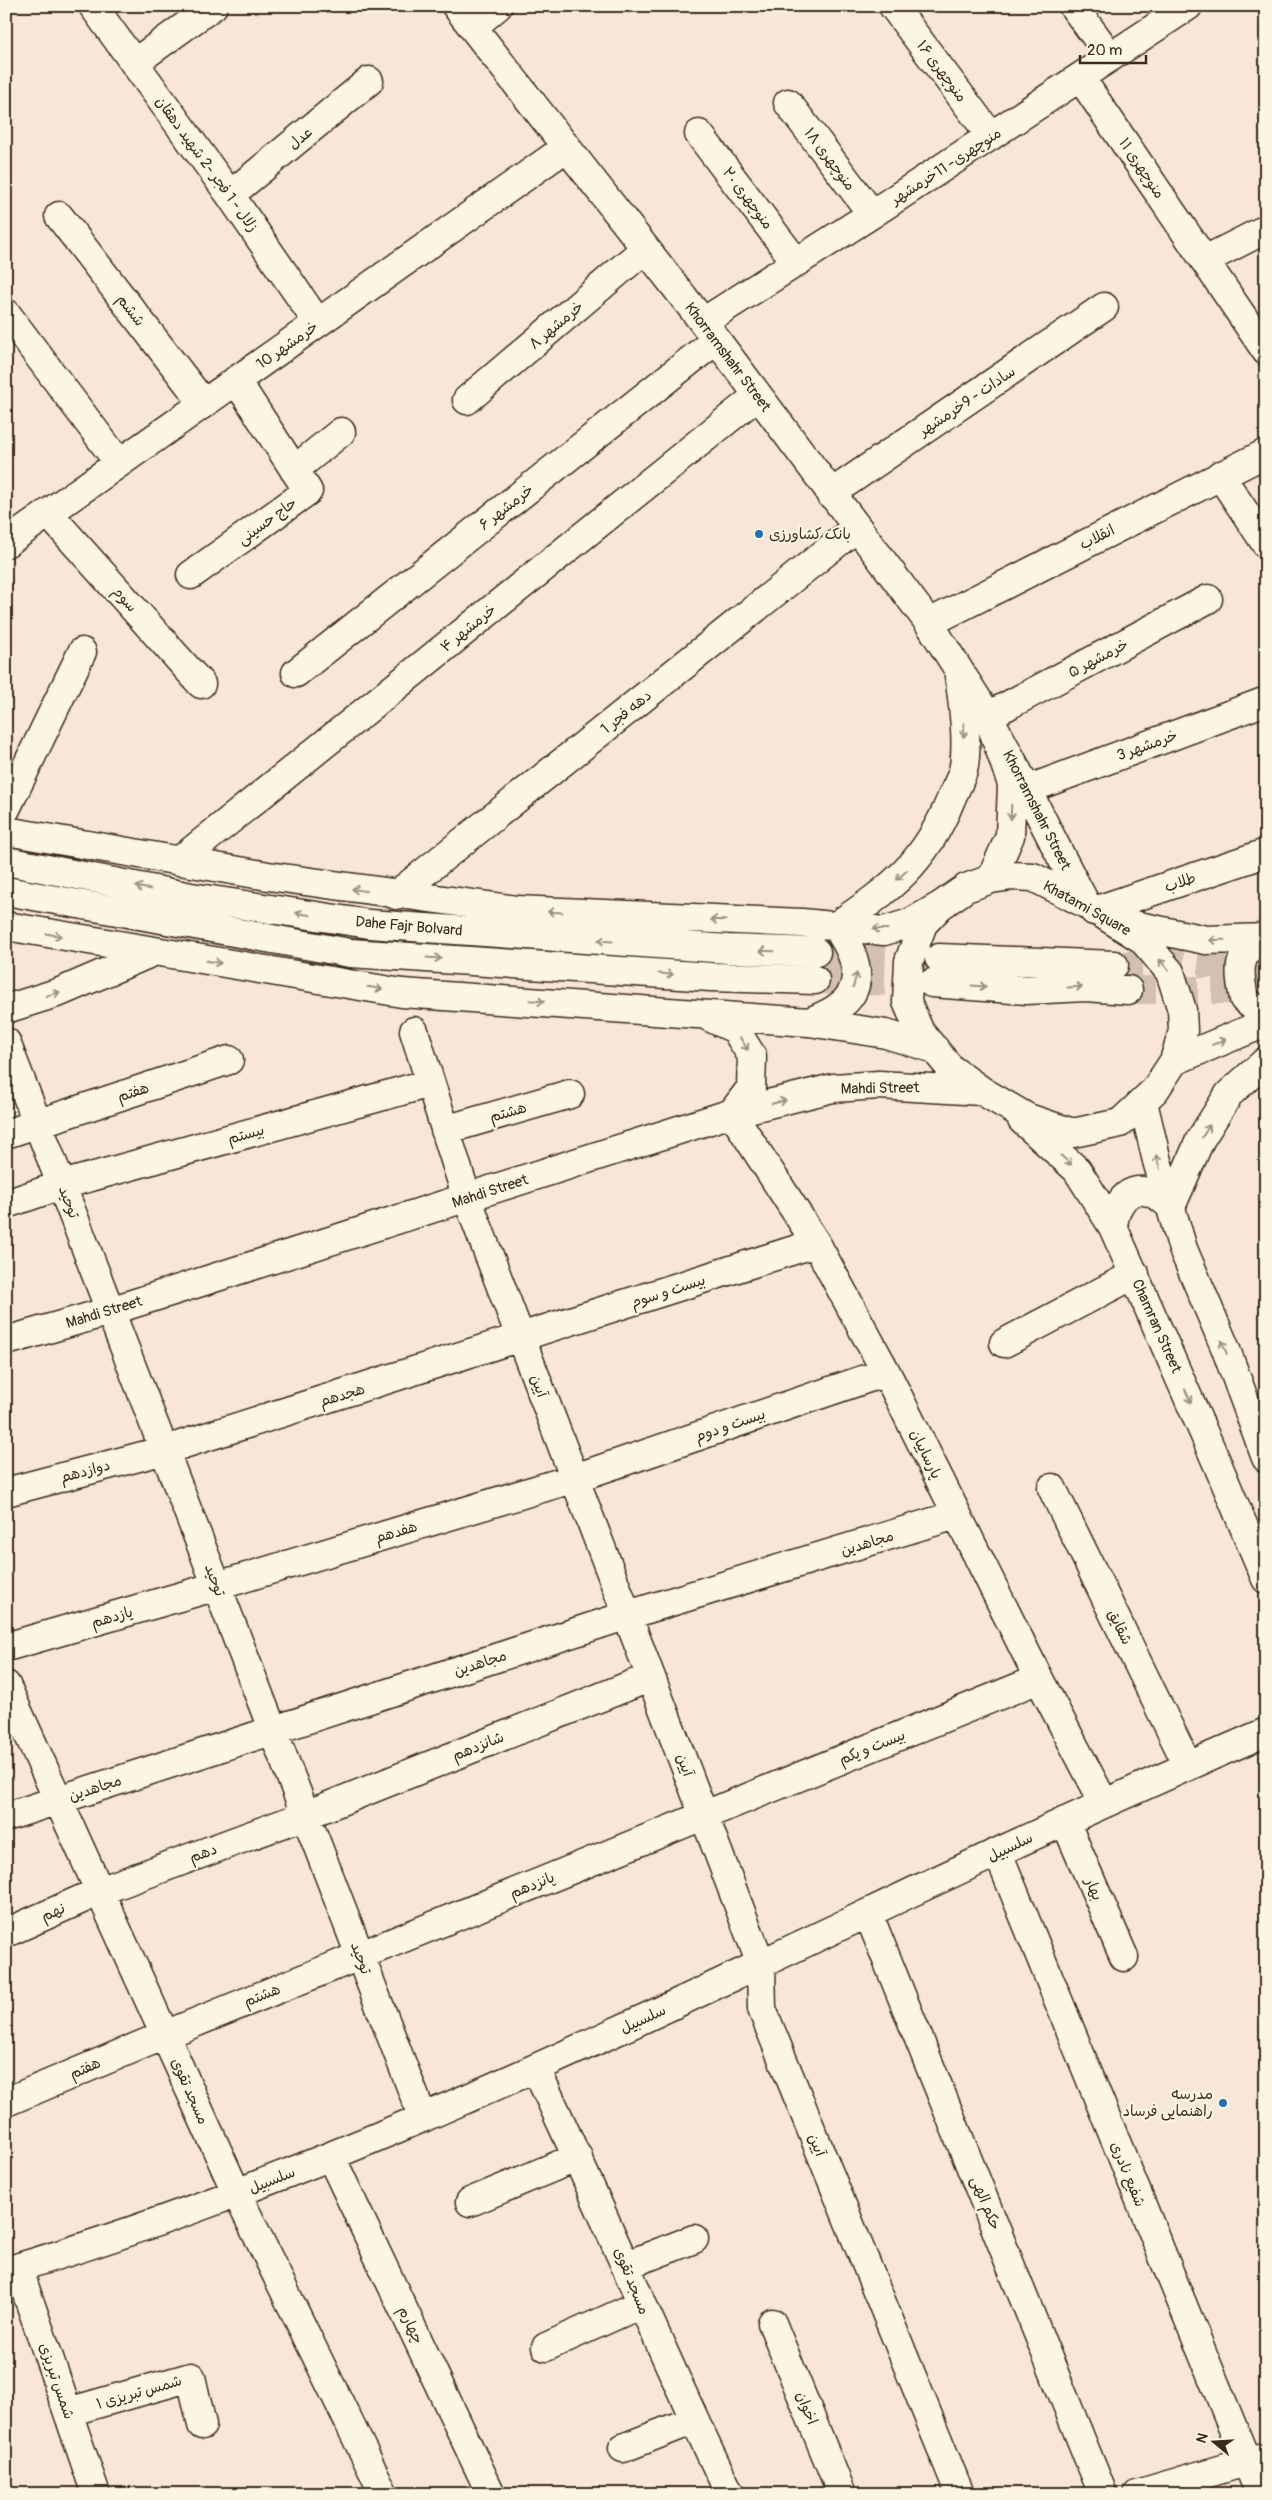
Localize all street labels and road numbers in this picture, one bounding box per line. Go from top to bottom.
street label: منوچهری ۱۶ [912,37,971,106]
street label: زلال - 1 فجر -2 شهید دهقان [151,93,262,236]
street label: عدل [284,123,316,154]
street label: منوچهری ۱۸ [800,124,859,195]
street label: منوچهری- 11خرمشهر [886,124,1005,210]
street label: منوچهری ۱۱ [1114,134,1169,202]
street label: منوچهری ۲۰ [718,163,777,233]
street label: ششم [111,291,149,331]
street label: خرمشهر ۸ [525,297,588,354]
street label: Khorramshahr Street [680,299,775,416]
street label: خرمشهر 10 [253,317,322,374]
street label: سادات - 9خرمشهر [914,362,1019,442]
street label: خرمشهر ۶ [475,480,537,535]
street label: حاج حسینی [234,493,301,549]
street label: انقلاب [1076,521,1118,554]
street label: سوم [107,582,141,618]
street label: خرمشهر ۴ [437,600,500,657]
street label: خرمشهر ۵ [1065,635,1132,682]
street label: دهه فجر 1 [597,686,656,739]
street label: خرمشهر 3 [1114,726,1180,765]
street label: Khorramshahr Street [998,747,1075,874]
street label: طلاب [1162,868,1198,897]
street label: Khatami Square [1039,876,1135,941]
street label: Dahe Fajr Bolvard [355,912,463,941]
street label: هفتم [115,1078,152,1108]
street label: Mahdi Street [840,1078,921,1099]
street label: هشتم [487,1098,530,1129]
street label: بیستم [226,1120,267,1150]
street label: Mahdi Street [450,1170,531,1213]
street label: توحید [54,1183,84,1222]
street label: بیست و سوم [628,1270,708,1314]
street label: Chamran Street [1127,1276,1186,1377]
street label: Mahdi Street [64,1292,145,1333]
street label: آیین [526,1372,552,1401]
street label: هجدهم [317,1380,368,1412]
street label: بیست و دوم [692,1405,769,1448]
street label: پارساییان [905,1426,946,1482]
street label: دوازدهم [58,1456,113,1488]
street label: هفدهم [373,1517,420,1549]
street label: مجاهدین [838,1526,896,1561]
street label: توحید [200,1561,230,1600]
street label: یازدهم [89,1602,136,1634]
street label: شقایق [1103,1606,1136,1648]
street label: مجاهدین [451,1646,509,1681]
street label: بیست و یکم [836,1726,909,1771]
street label: شانزدهم [450,1728,508,1767]
street label: آیین [672,1751,698,1780]
street label: مجاهدین [66,1771,124,1806]
street label: سلسبیل [984,1828,1036,1867]
street label: دهم [187,1840,220,1869]
street label: پانزدهم [507,1868,558,1905]
street label: بهار [1080,1874,1107,1903]
street label: نهم [38,1899,69,1928]
street label: توحید [346,1939,376,1978]
street label: هشتم [241,1980,284,2013]
street label: سلسبیل [617,2001,669,2038]
street label: هفتم [67,2053,104,2085]
street label: مسجد تقوی [166,2055,213,2127]
street label: آیین [803,2131,830,2161]
street label: شفیع نادری [1105,2139,1149,2210]
street label: سلسبیل [246,2163,298,2198]
street label: حکم الهی [965,2173,1005,2233]
street label: مسجد تقوی [609,2245,654,2318]
street label: چهارم [393,2303,428,2348]
street label: شمس تبریزی [35,2340,78,2422]
street label: شمس تبریزی ۱ [94,2371,184,2414]
street label: اخوان [791,2389,822,2428]

